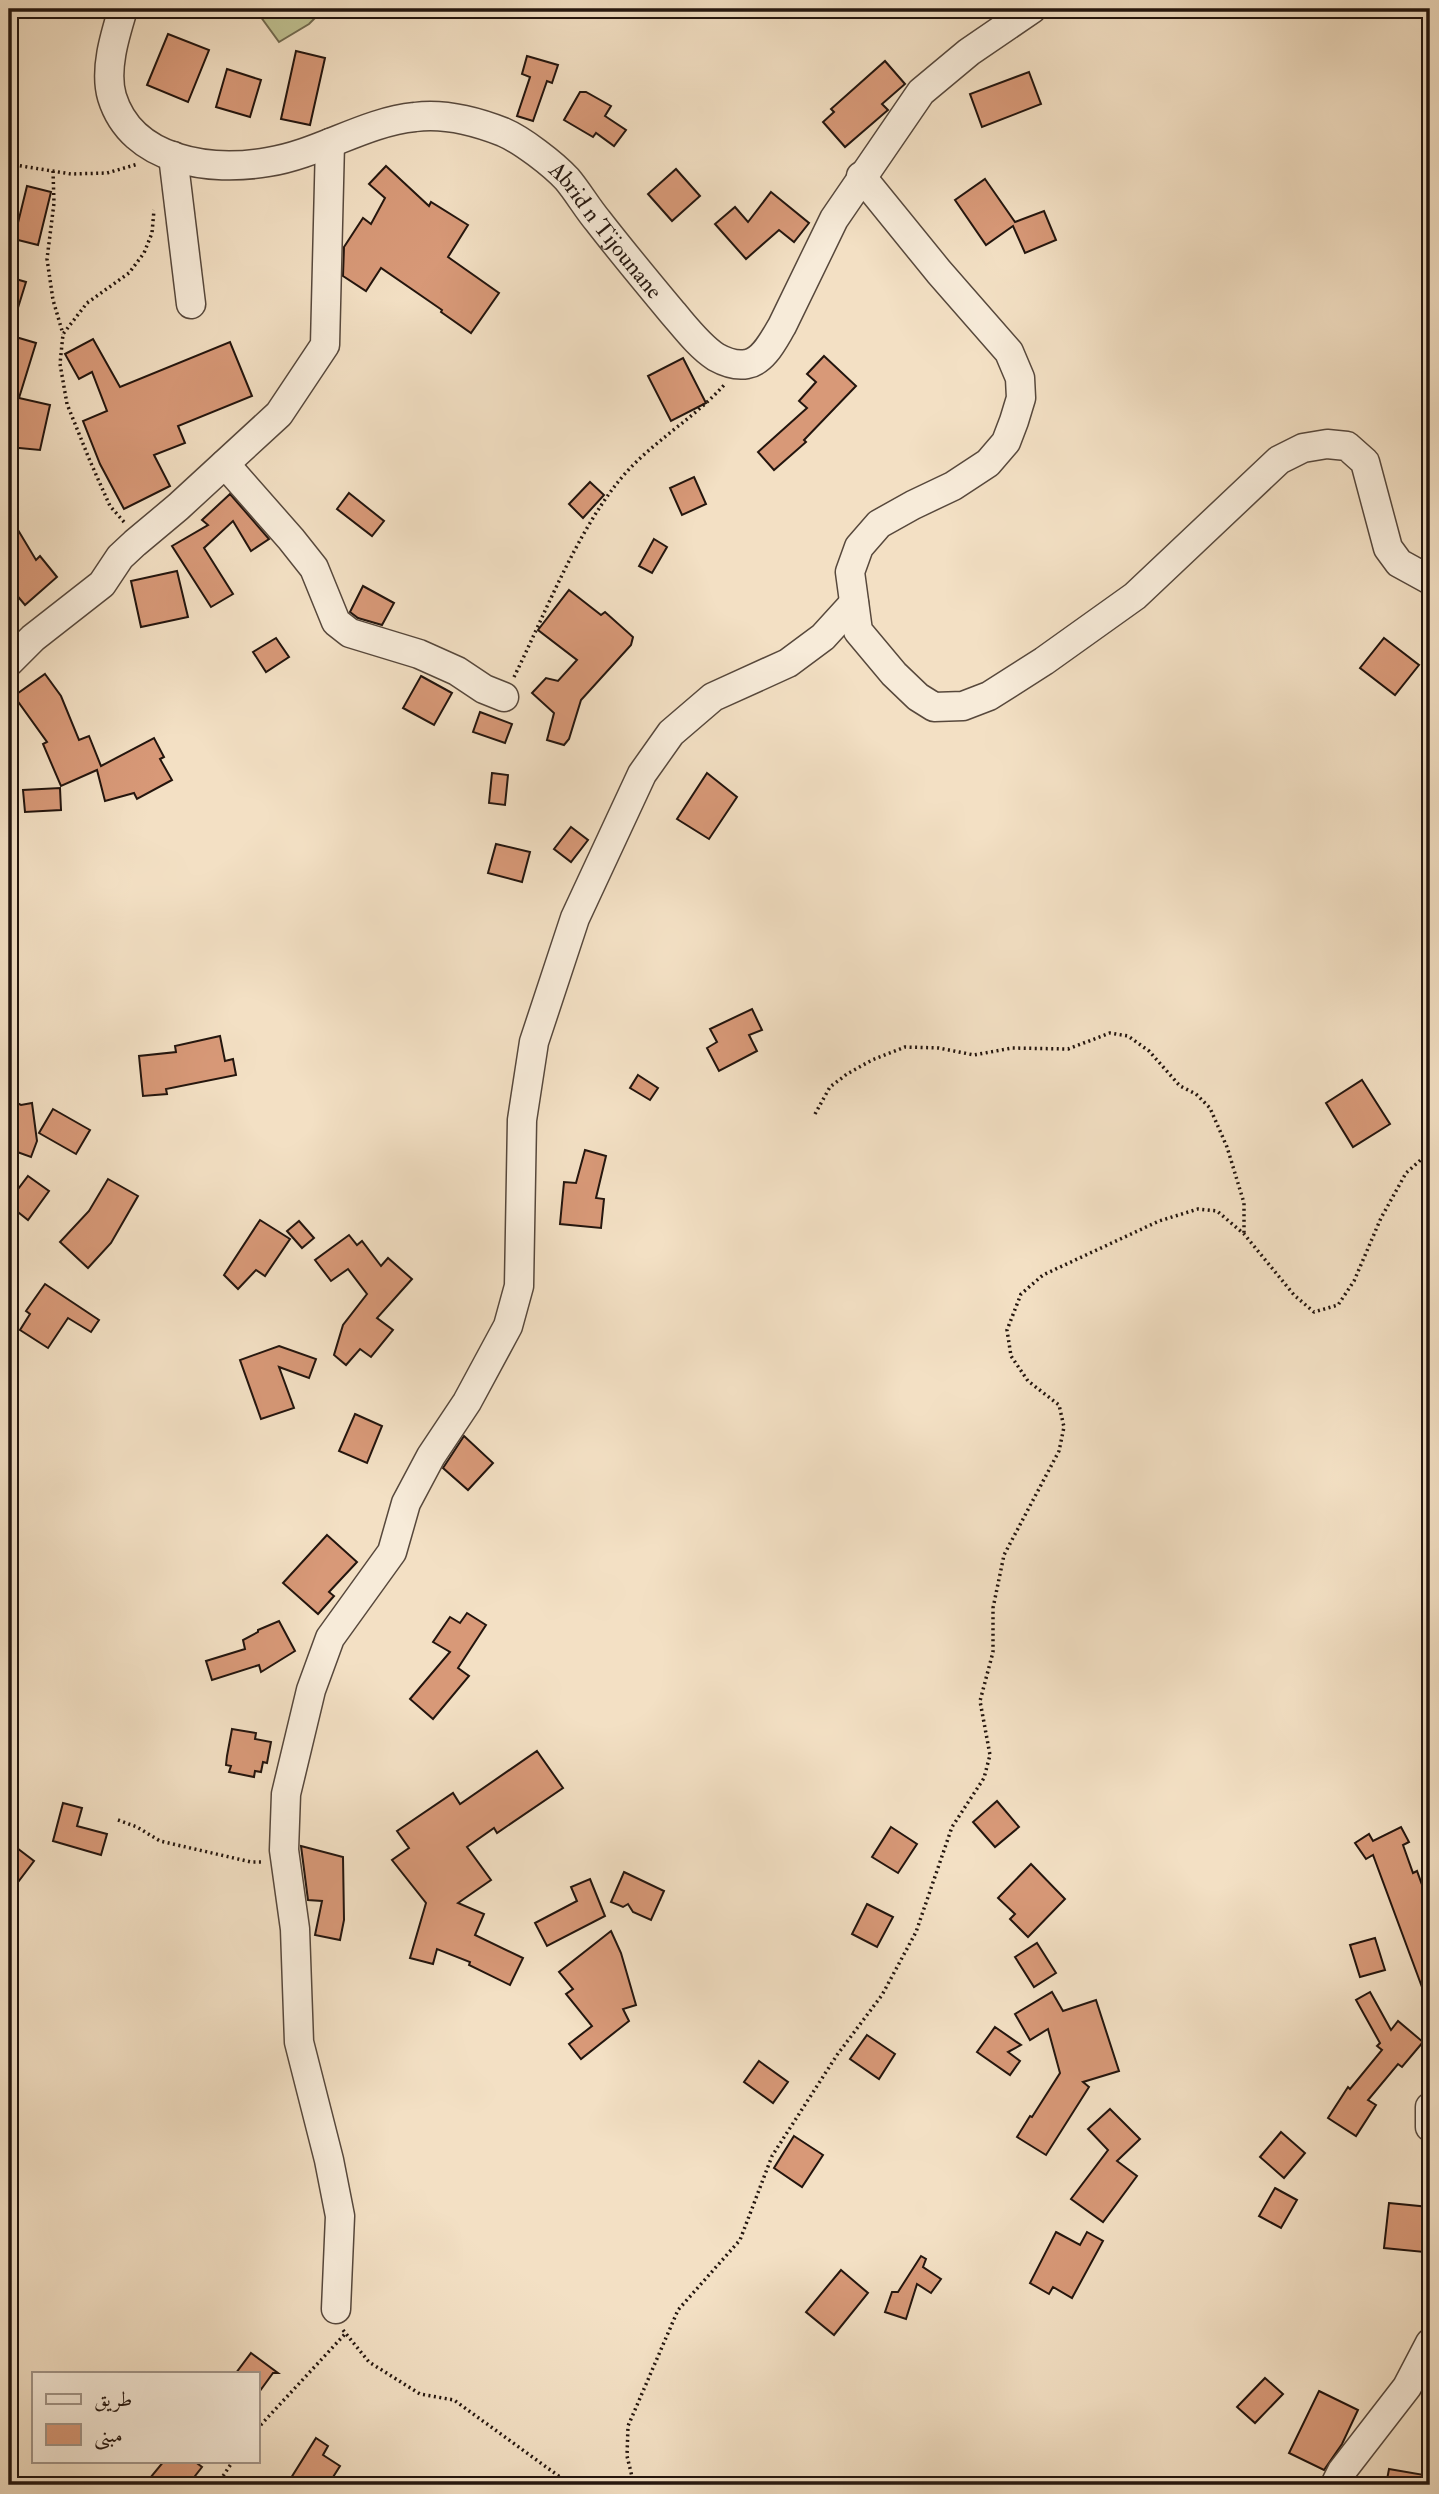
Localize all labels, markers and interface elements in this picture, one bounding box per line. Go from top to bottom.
street label: Abrid n Tijounane [543,154,670,305]
legend [32,2372,259,2462]
text: طريق [94,2386,132,2413]
text: مبنى [94,2422,123,2450]

